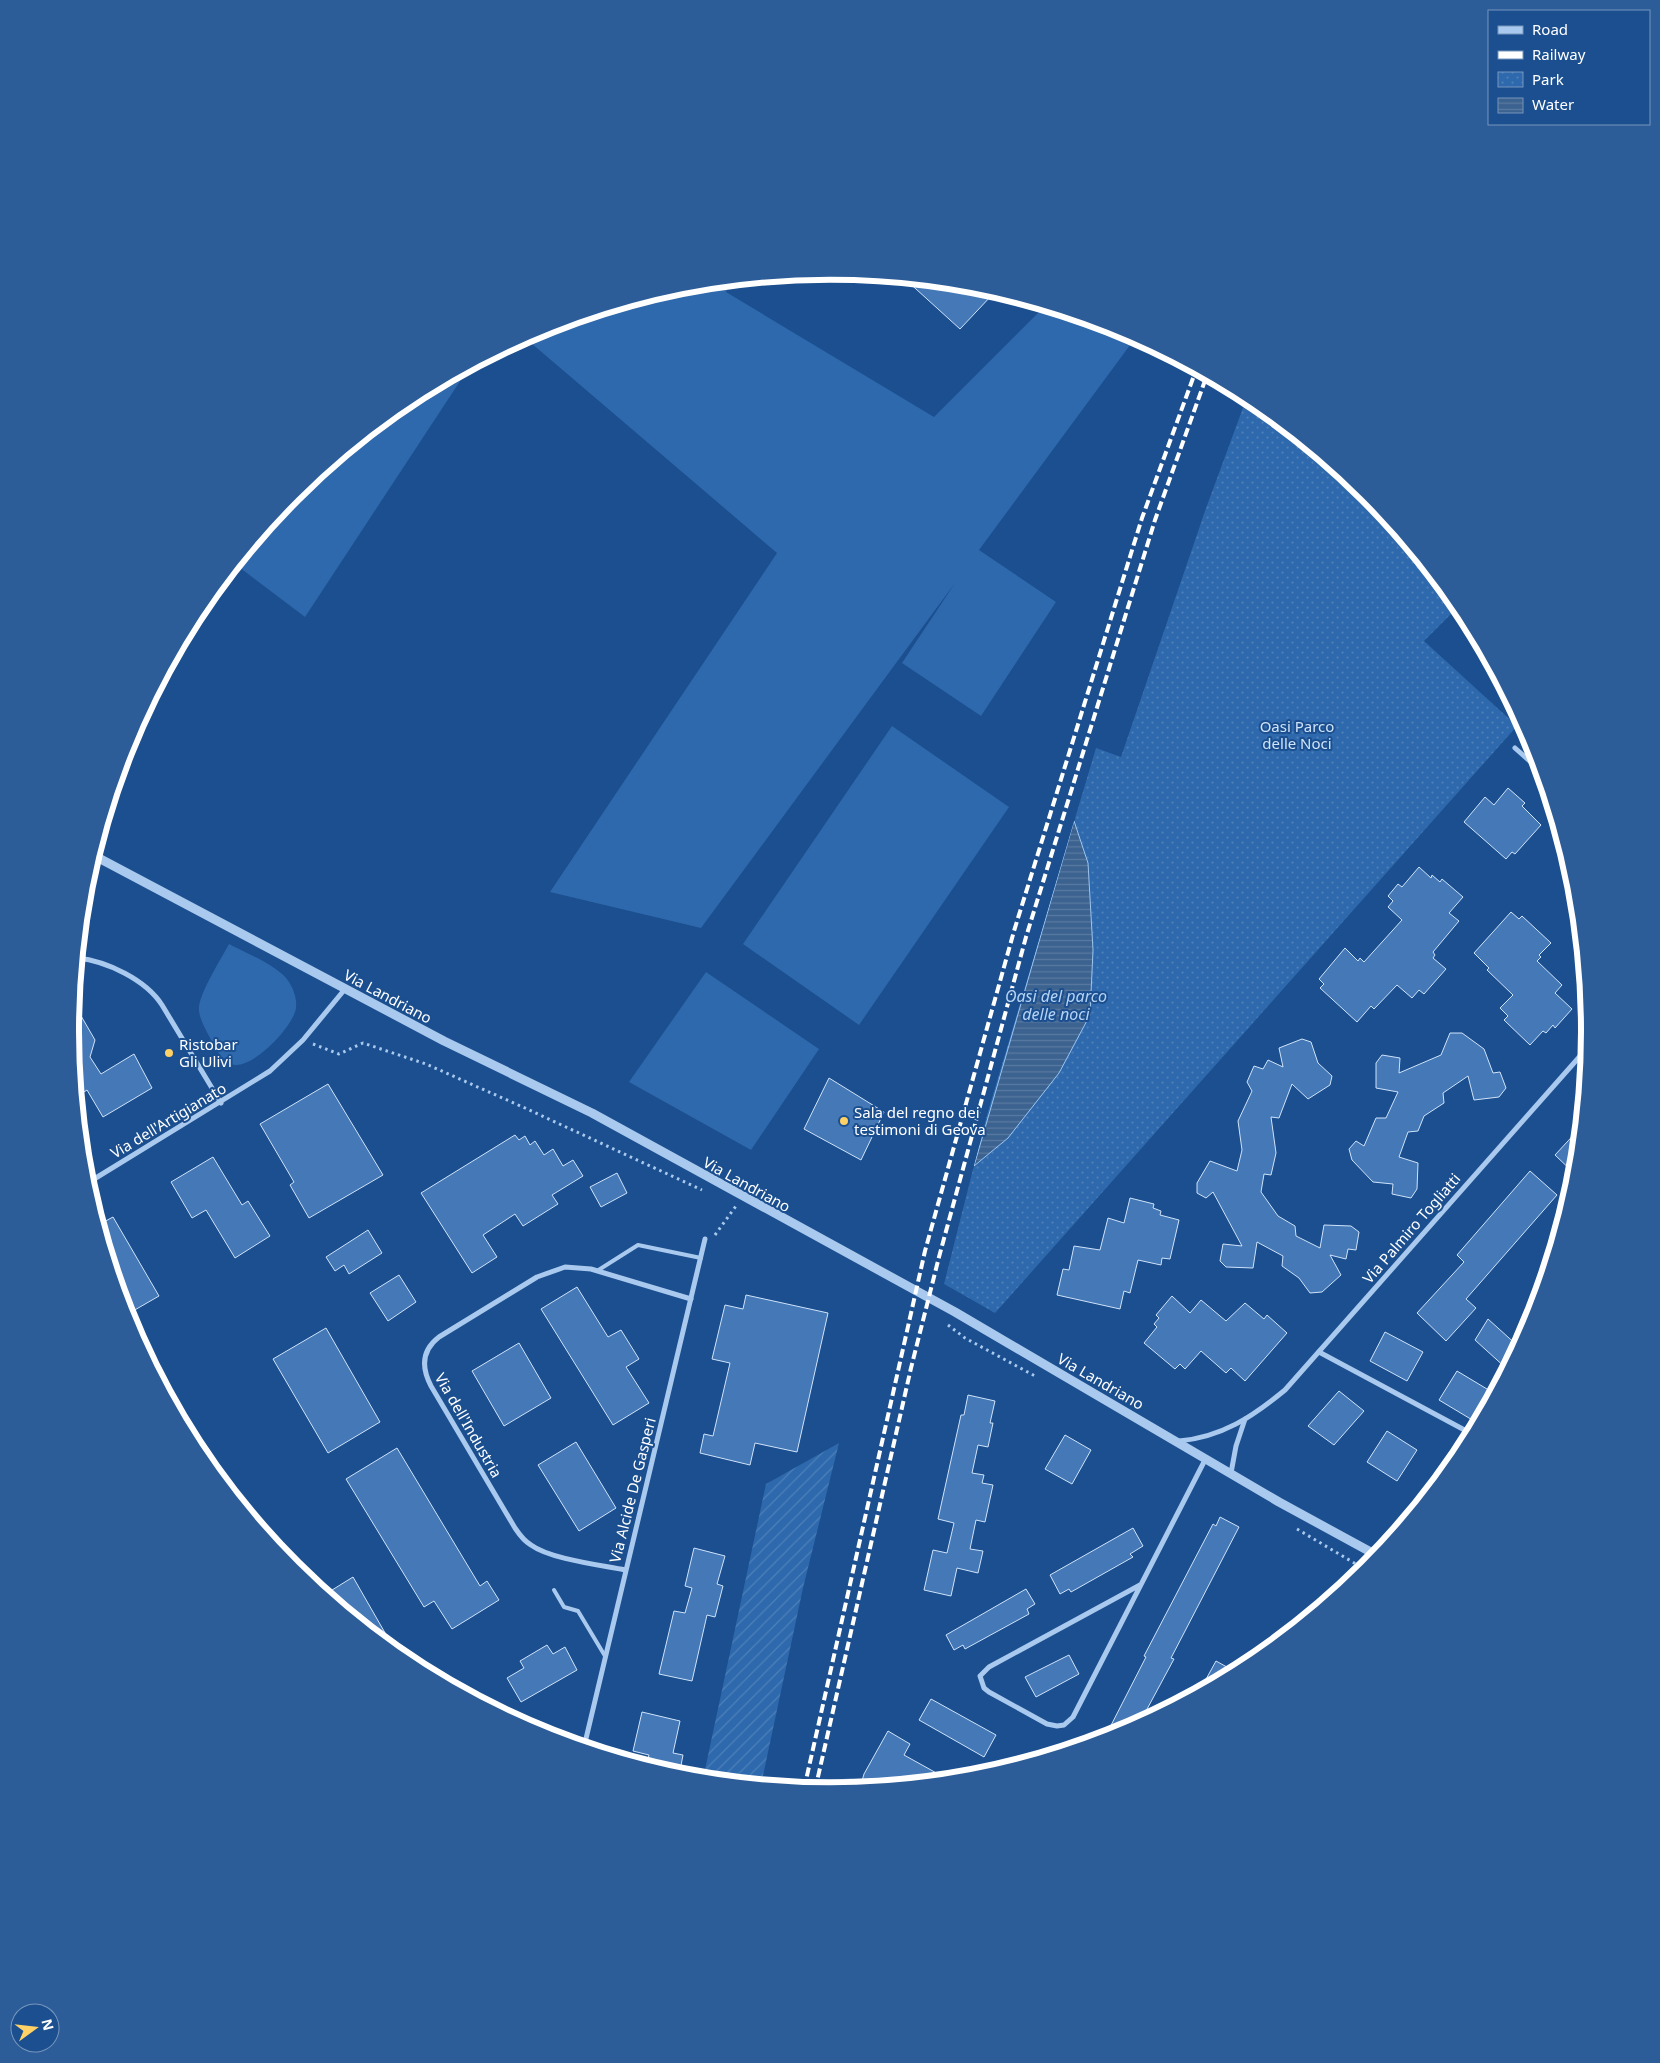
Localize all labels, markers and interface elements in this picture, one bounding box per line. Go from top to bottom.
legend [1488,10,1650,125]
text: Road [1532,19,1568,39]
text: Railway [1532,44,1586,64]
text: Park [1532,69,1564,89]
text: Water [1532,94,1574,114]
park label: Oasi Parco delle Noci [1260,716,1334,753]
street label: Via Landriano [341,964,435,1028]
water label: Oasi del parco delle noci [1005,985,1107,1025]
place label: Ristobar Gli Ulivi [179,1034,238,1071]
marker: Ristobar Gli Ulivi [163,1047,175,1059]
street label: Via dell'Artigianato [106,1078,230,1162]
place label: Sala del regno dei testimoni di Geova [854,1102,986,1139]
marker: Sala del regno dei testimoni di Geova [838,1115,850,1127]
street label: Via Landriano [700,1152,794,1216]
street label: Via Palmiro Togliatti [1358,1169,1464,1287]
street label: Via Landriano [1054,1348,1148,1414]
street label: Via dell'Industria [431,1369,507,1481]
street label: Via Alcide De Gasperi [604,1415,660,1565]
north arrow [10,2003,60,2053]
text: N [37,2017,59,2032]

